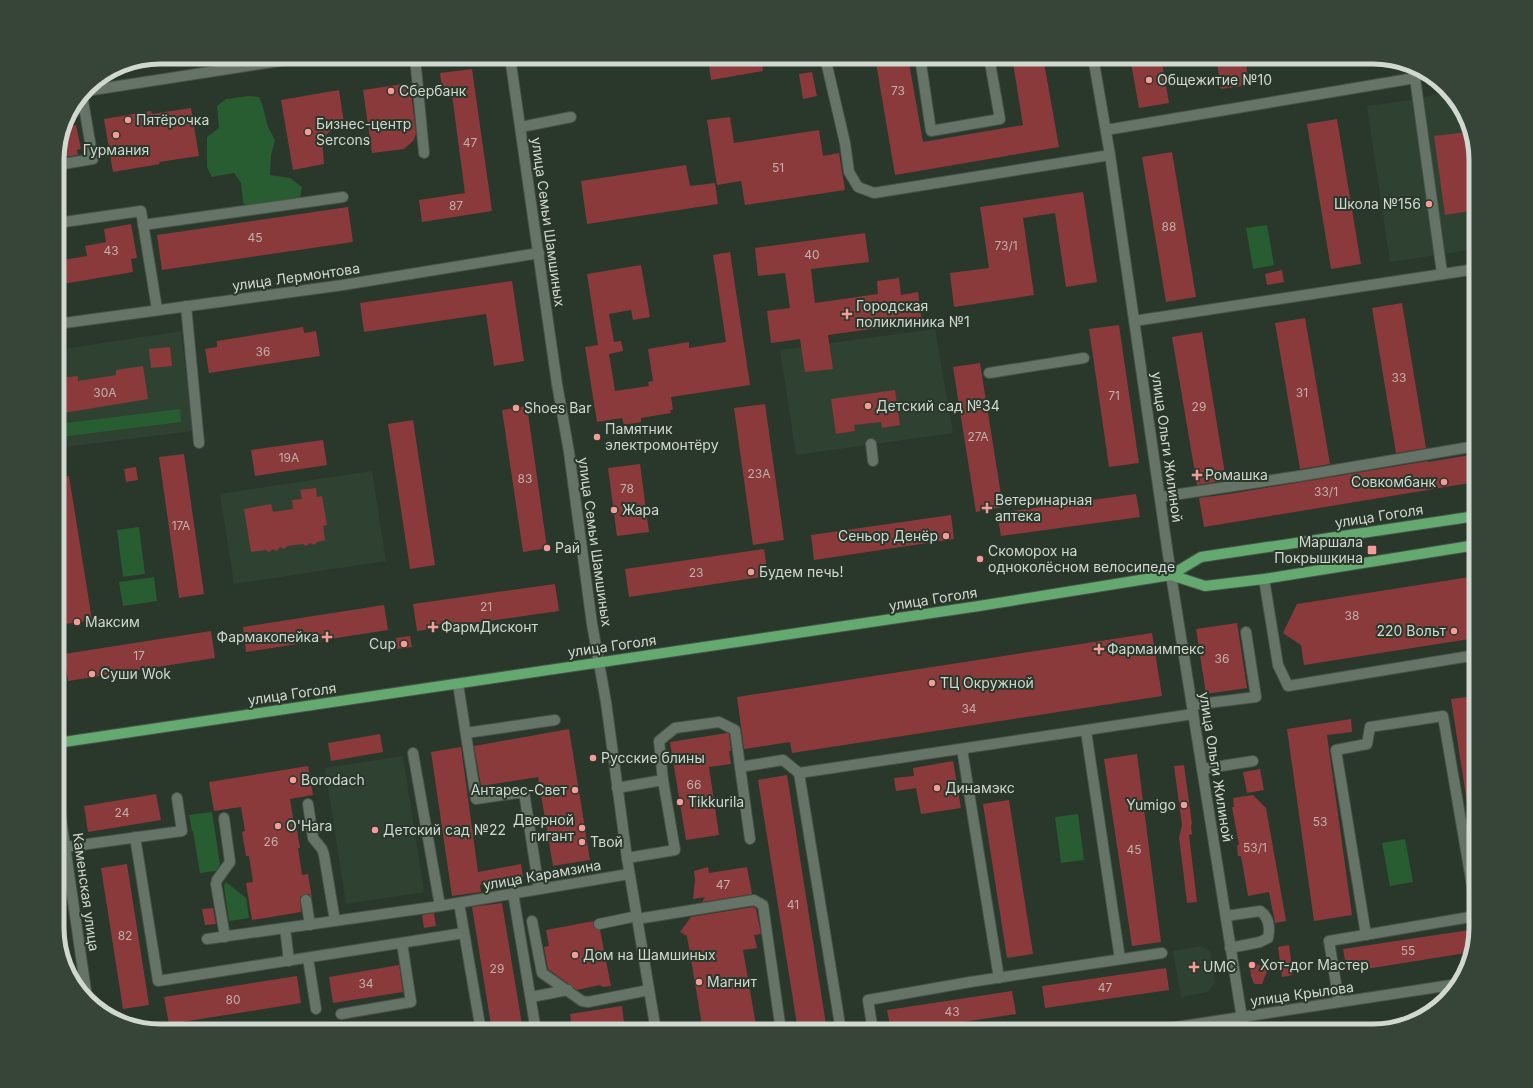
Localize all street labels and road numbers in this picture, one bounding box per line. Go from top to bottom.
street label: улица Семьи Шамшиных [528,136,569,308]
street label: улица Лермонтова [231,259,361,294]
street label: улица Ольги Жилиной [1149,371,1186,523]
street label: улица Семьи Шамшиных [575,456,616,628]
street label: улица Гоголя [1334,500,1424,531]
street label: улица Гоголя [888,583,978,614]
street label: улица Гоголя [567,631,657,660]
street label: улица Гоголя [247,679,337,708]
street label: улица Ольги Жилиной [1196,691,1237,843]
street label: Каменская улица [70,832,103,952]
street label: улица Карамзина [482,856,602,893]
street label: улица Крылова [1249,978,1355,1009]

